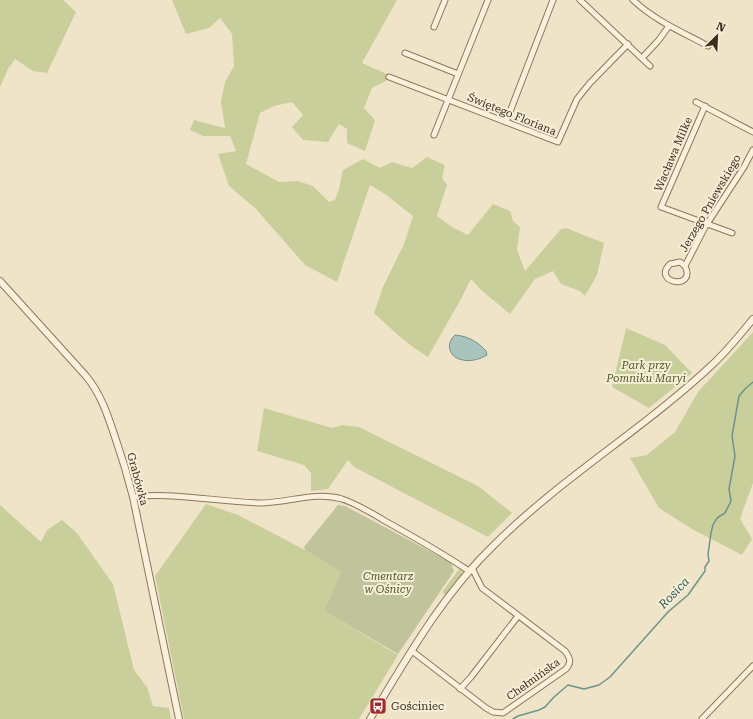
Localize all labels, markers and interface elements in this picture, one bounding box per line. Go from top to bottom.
north arrow [697,16,737,56]
text: N [714,20,728,35]
street label: Świętego Floriana [465,90,559,138]
street label: Wacława Milke [652,115,695,193]
street label: Jerzego Pniewskiego [677,152,744,254]
park label: Park przy Pomniku Maryi [605,359,686,385]
street label: Grabówka [124,451,151,507]
park label: Cmentarz w Ośnicy [363,570,414,596]
water label: Rosica [655,574,692,612]
street label: Chełmińska [504,656,563,703]
bus stop icon: Gościniec [368,696,388,716]
place label: Gościniec [391,700,444,713]

